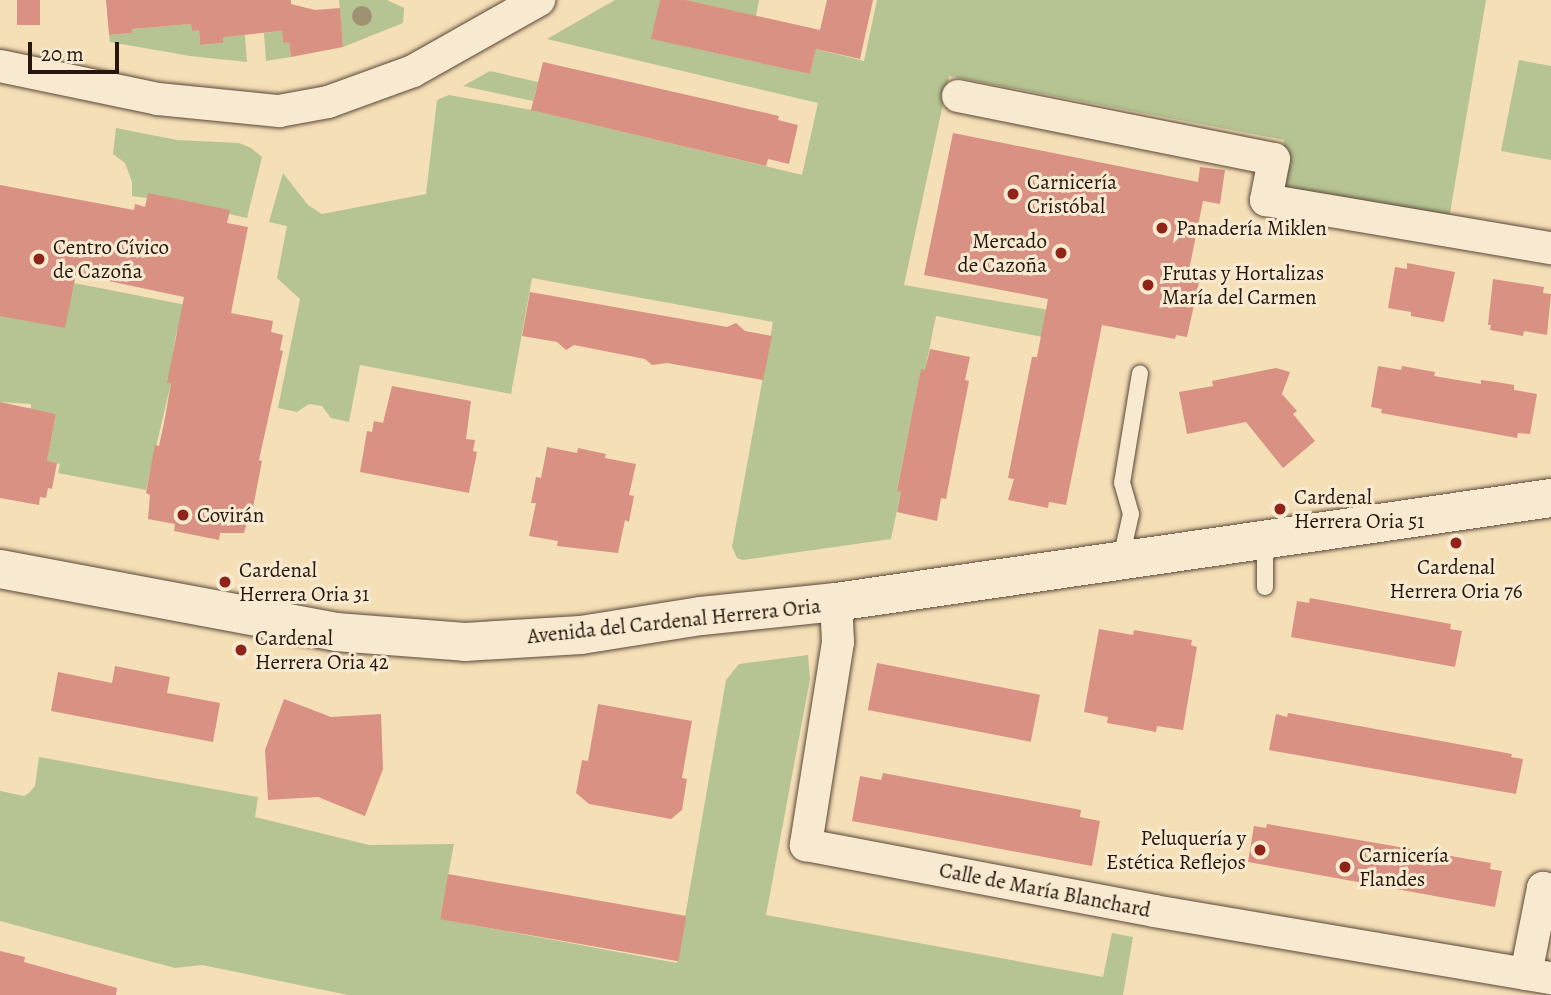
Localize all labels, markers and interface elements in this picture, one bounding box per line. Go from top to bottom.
scale bar [32,28,122,72]
text: 20 m [41,40,84,68]
place label: Carnicería Cristóbal [1027,169,1117,219]
marker: Carnicería Cristóbal [1005,186,1021,202]
place label: Panadería Miklen [1176,215,1327,241]
marker: Panadería Miklen [1154,220,1170,236]
place label: Mercado de Cazoña [958,228,1047,278]
place label: Centro Cívico de Cazoña [53,234,169,284]
marker: Mercado de Cazoña [1053,245,1069,261]
marker: Centro Cívico de Cazoña [31,251,47,267]
place label: Frutas y Hortalizas María del Carmen [1162,260,1324,310]
marker: Frutas y Hortalizas María del Carmen [1140,277,1156,293]
place label: Cardenal Herrera Oria 51 [1294,484,1425,534]
marker: Cardenal Herrera Oria 51 [1272,501,1288,517]
place label: Covirán [197,502,264,528]
marker: Covirán [175,507,191,523]
marker: Cardenal Herrera Oria 76 [1448,535,1464,551]
place label: Cardenal Herrera Oria 76 [1390,554,1522,604]
place label: Cardenal Herrera Oria 31 [239,557,369,607]
marker: Cardenal Herrera Oria 31 [217,574,233,590]
street label: Avenida del Cardenal Herrera Oria [526,593,822,649]
place label: Cardenal Herrera Oria 42 [255,625,389,675]
marker: Cardenal Herrera Oria 42 [233,642,249,658]
place label: Peluquería y Estética Reflejos [1106,825,1246,875]
marker: Peluquería y Estética Reflejos [1252,842,1268,858]
place label: Carnicería Flandes [1359,842,1449,892]
street label: Calle de María Blanchard [937,857,1153,923]
marker: Carnicería Flandes [1337,859,1353,875]

